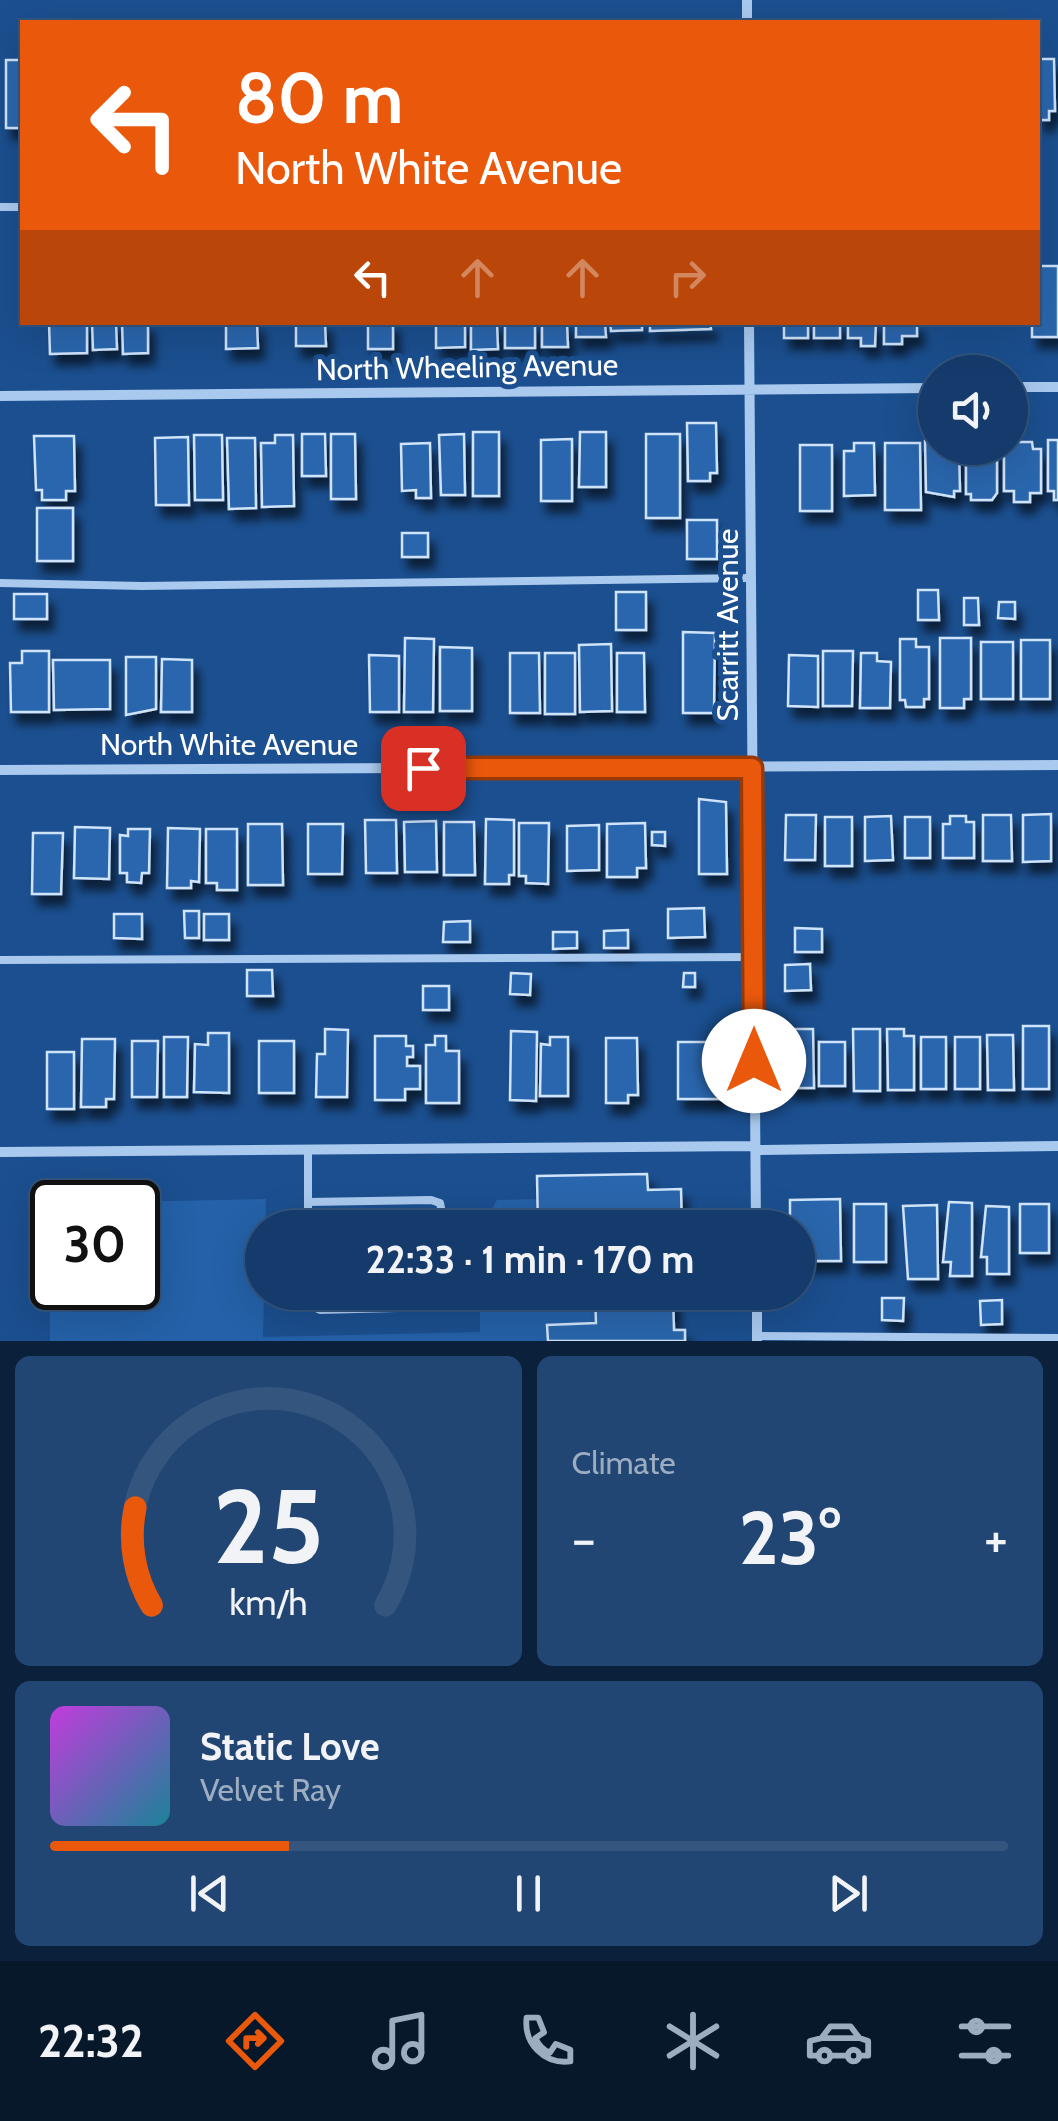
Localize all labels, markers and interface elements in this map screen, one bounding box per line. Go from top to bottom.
text: 80 m [235,55,403,141]
icon: left [70,60,200,190]
text: North White Avenue [235,141,622,195]
icon: left [345,250,400,305]
icon: ahead [450,250,505,305]
icon: ahead [555,250,610,305]
icon: right [660,250,715,305]
street label: North Wheeling Avenue [316,346,618,388]
map controls [918,355,1028,465]
button: sound [918,355,1028,465]
street label: Scarritt Avenue [709,529,746,721]
street label: North White Avenue [100,726,358,763]
pin [381,726,466,811]
icon: arrive [396,741,451,796]
position arrow [702,1009,806,1113]
speed limit sign: 30 [30,1180,160,1310]
text: 22:33 · 1 min · 170 m [366,1236,694,1283]
text: Climate [572,1443,676,1482]
text: 25 [213,1463,324,1589]
text: 23° [739,1492,841,1583]
text: − [572,1505,596,1572]
text: + [984,1505,1008,1572]
text: km/h [229,1581,307,1624]
text: Static Love [200,1723,379,1770]
text: Velvet Ray [200,1770,341,1809]
icon: previous [182,1866,237,1921]
icon: pause [501,1866,556,1921]
icon: next [821,1866,876,1921]
icon: directions [220,2006,290,2076]
icon: music [366,2006,436,2076]
icon: phone [512,2006,582,2076]
icon: climate [658,2006,728,2076]
icon: car [804,2006,874,2076]
icon: filters [950,2006,1020,2076]
text: 22:32 [38,2014,144,2068]

